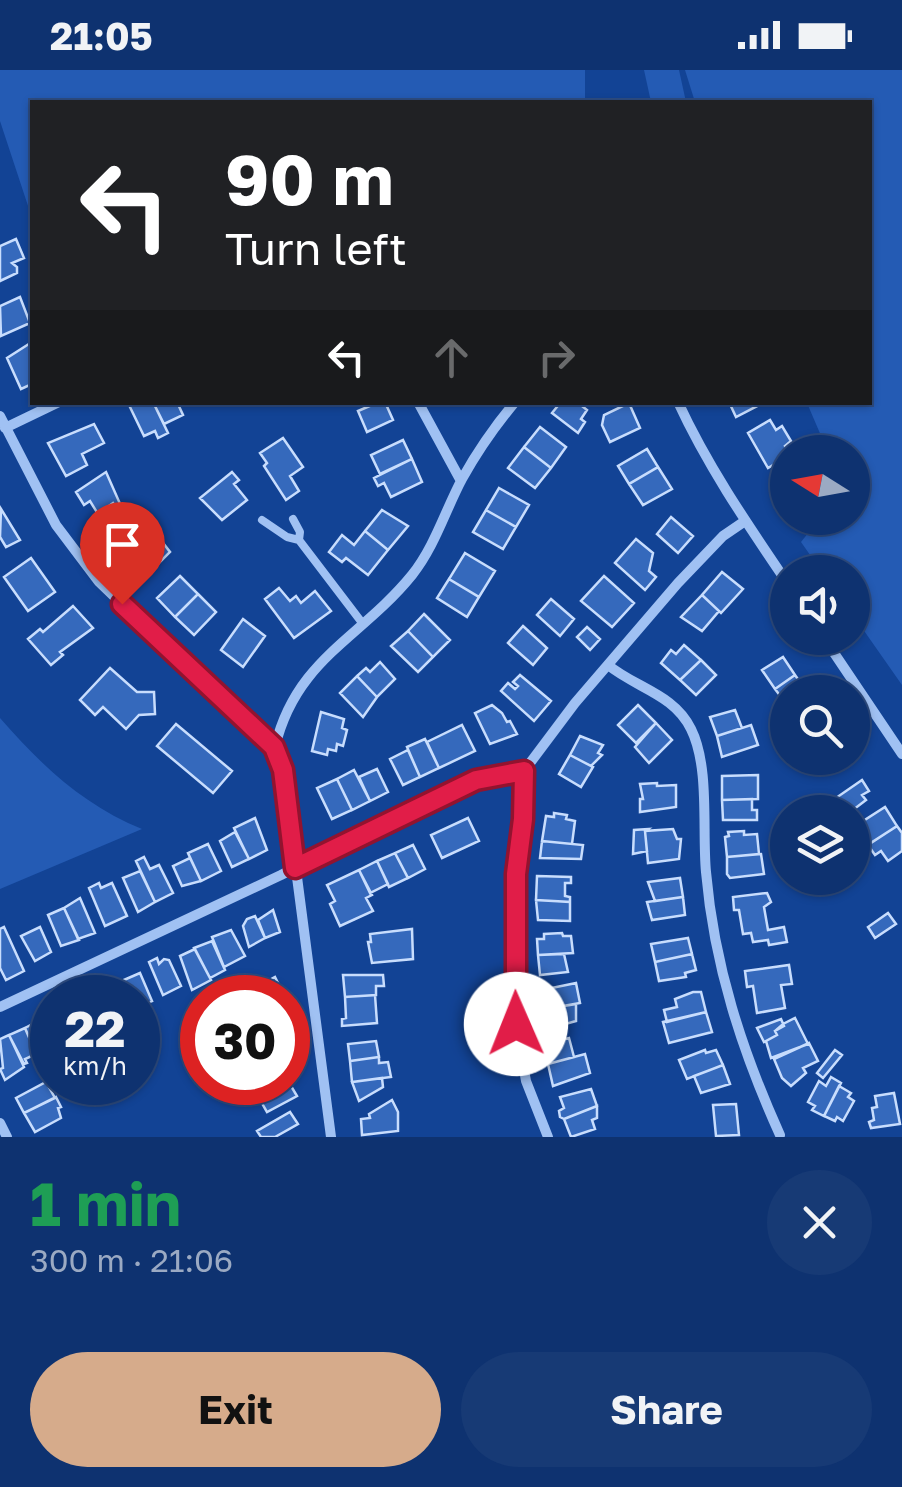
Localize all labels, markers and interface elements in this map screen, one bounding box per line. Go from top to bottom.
text: 21:05 [50,13,153,58]
text: 90 m [225,136,394,220]
icon: left [60,140,190,270]
text: Turn left [225,221,407,275]
icon: left [319,330,374,385]
icon: ahead [424,330,479,385]
icon: right [529,330,584,385]
north arrow [770,435,870,535]
map controls [770,435,870,895]
pin [80,502,165,605]
icon: arrive [95,517,150,572]
button: sound [770,555,870,655]
button: search [770,675,870,775]
button: layers [770,795,870,895]
position arrow [464,972,568,1076]
speed limit sign: 30 [180,975,310,1105]
text: 22 [64,998,125,1058]
text: km/h [63,1050,127,1081]
text: 1 min [30,1167,181,1239]
button: close [767,1170,872,1275]
text: 300 m · 21:06 [30,1241,233,1279]
button: Exit [30,1352,441,1467]
button: Share [461,1352,872,1467]

